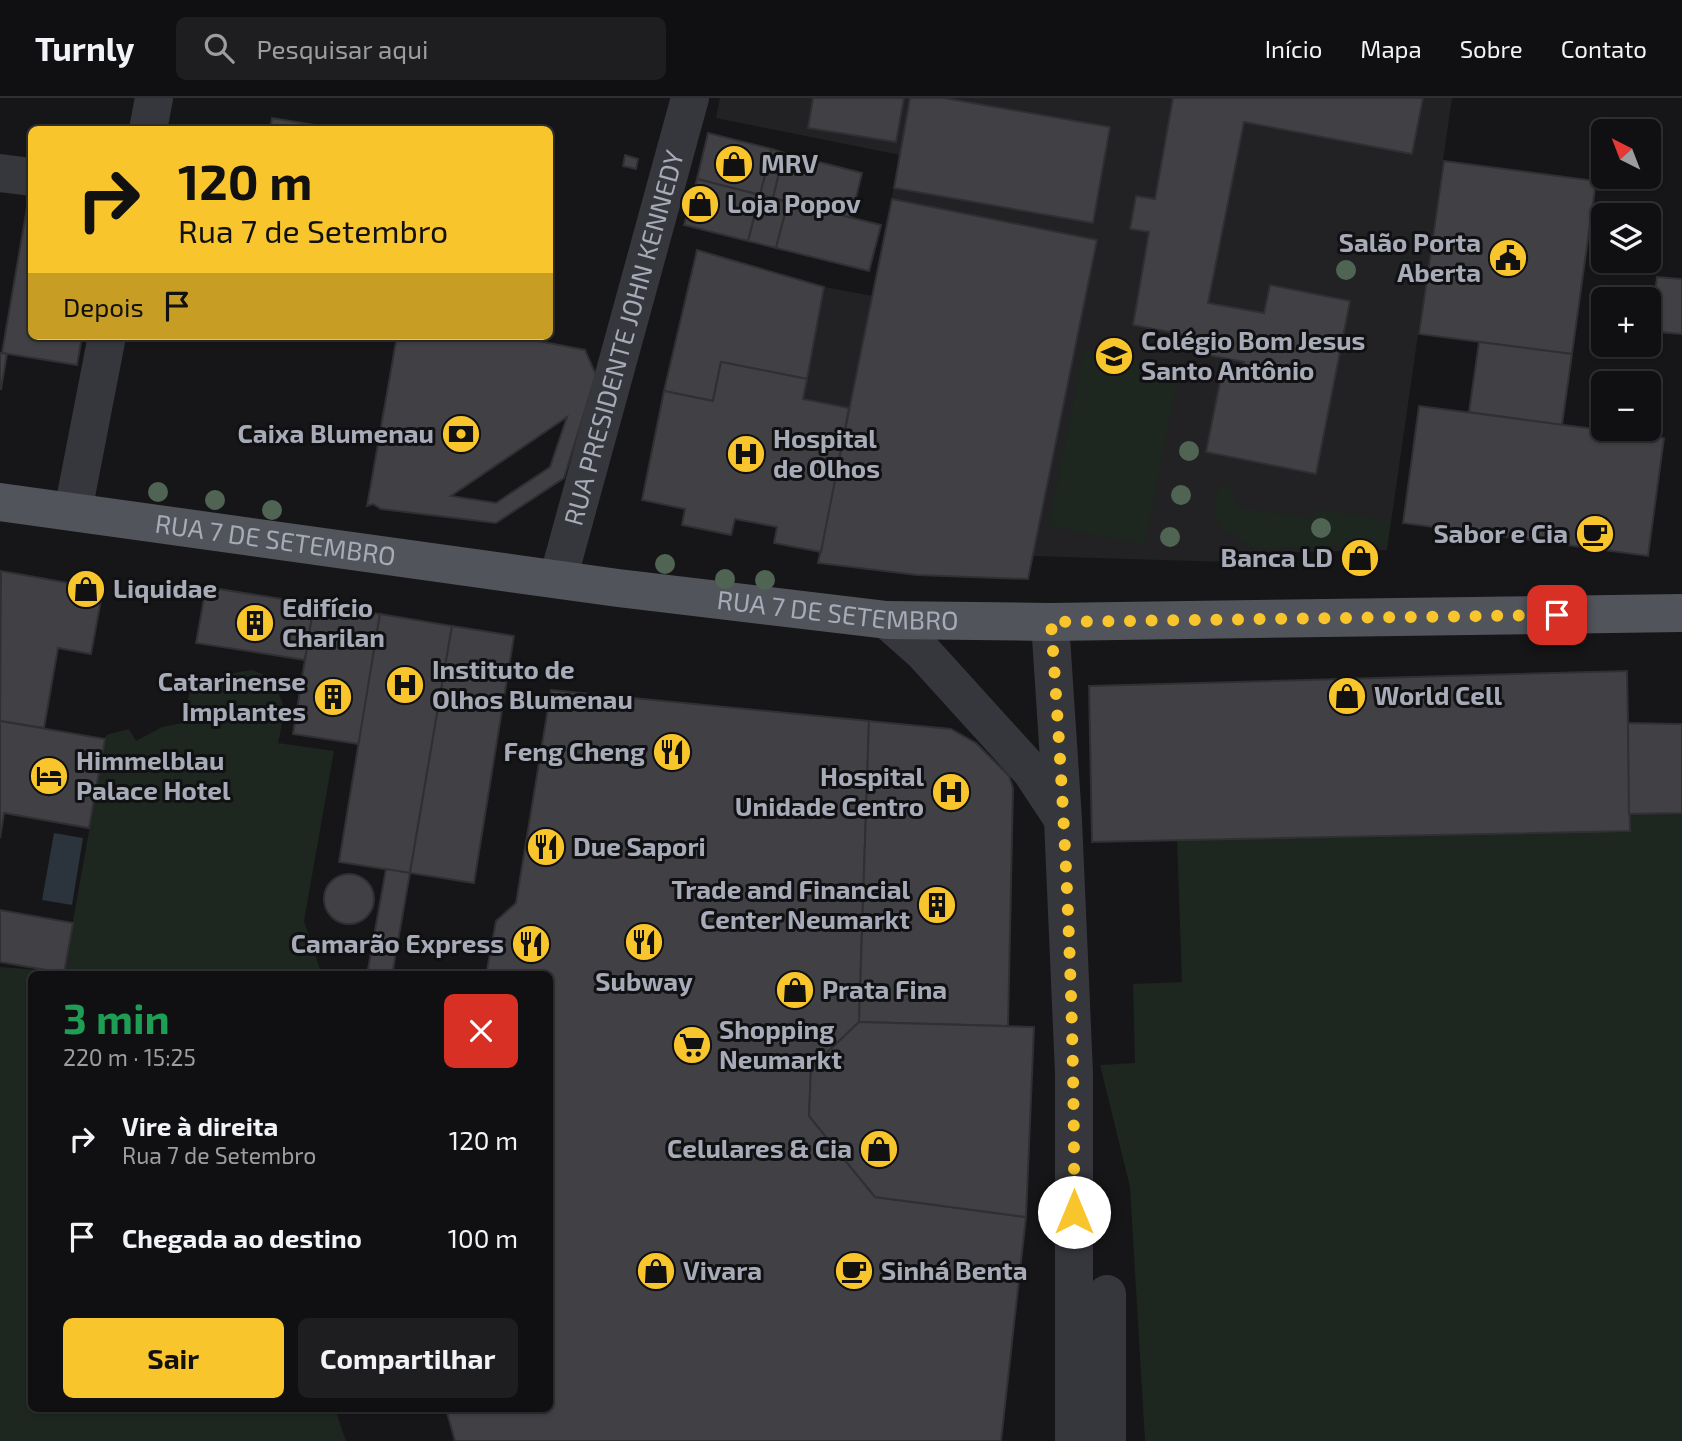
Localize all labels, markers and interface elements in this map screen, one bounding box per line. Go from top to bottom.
search box [176,17,666,80]
text: Turnly [35,28,134,68]
icon: search [200,29,238,67]
text: Pesquisar aqui [256,33,428,64]
text: Início [1265,34,1322,63]
text: Mapa [1360,34,1422,63]
text: Sobre [1460,34,1523,63]
text: Contato [1561,34,1647,63]
north arrow [1591,119,1661,189]
map controls [1591,119,1661,441]
shop icon: MRV [713,143,755,185]
street label: RUA PRESIDENTE JOHN KENNEDY [556,146,689,529]
place label: MRV [761,147,818,178]
text: 120 m [178,151,312,210]
icon: right [63,154,154,245]
shop icon: Loja Popov [679,183,721,225]
place label: Loja Popov [727,187,861,218]
button: layers [1591,203,1661,273]
text: Rua 7 de Setembro [178,211,448,249]
place label: Salão Porta Aberta [1339,226,1481,287]
public building icon: Salão Porta Aberta [1487,237,1529,279]
icon: arrive [158,287,196,325]
button: + [1591,287,1661,357]
text: Depois [63,291,144,322]
place label: Colégio Bom Jesus Santo Antônio [1141,324,1365,385]
school or university icon: Colégio Bom Jesus Santo Antônio [1093,335,1135,377]
button: − [1591,371,1661,441]
bank icon: Caixa Blumenau [440,413,482,455]
place label: Caixa Blumenau [238,417,434,448]
place label: Hospital de Olhos [773,422,880,483]
hospital icon: Hospital de Olhos [725,433,767,475]
street label: RUA 7 DE SETEMBRO [153,507,398,571]
cafe icon: Sabor e Cia [1574,513,1616,555]
place label: Sabor e Cia [1433,517,1568,548]
shop icon: Banca LD [1339,537,1381,579]
place label: Banca LD [1221,541,1333,572]
shop icon: Liquidae [65,568,107,610]
place label: Liquidae [113,572,217,603]
street label: RUA 7 DE SETEMBRO [715,583,959,635]
pin [1527,585,1587,645]
place label: Edifício Charilan [282,591,385,652]
icon: arrive [1538,596,1576,634]
building icon: Edifício Charilan [234,602,276,644]
place label: Instituto de Olhos Blumenau [432,653,633,714]
hospital icon: Instituto de Olhos Blumenau [384,664,426,706]
place label: Catarinense Implantes [158,665,306,726]
shop icon: World Cell [1326,675,1368,717]
building icon: Catarinense Implantes [312,676,354,718]
place label: World Cell [1374,679,1503,710]
restaurant icon: Feng Cheng [651,731,693,773]
place label: Feng Cheng [504,735,645,766]
place label: Himmelblau Palace Hotel [76,744,231,805]
hotel icon: Himmelblau Palace Hotel [28,755,70,797]
place label: Hospital Unidade Centro [735,760,924,821]
hospital icon: Hospital Unidade Centro [930,771,972,813]
restaurant icon: Due Sapori [525,826,567,868]
place label: Due Sapori [573,830,706,861]
place label: Trade and Financial Center Neumarkt [672,873,910,934]
building icon: Trade and Financial Center Neumarkt [916,884,958,926]
restaurant icon: Subway [623,921,665,963]
restaurant icon: Camarão Express [510,923,552,965]
place label: Camarão Express [291,927,504,958]
place label: Subway [595,965,693,997]
shop icon: Prata Fina [774,969,816,1011]
place label: Prata Fina [822,973,947,1004]
text: 3 min [63,992,170,1042]
button: close [444,994,518,1068]
place label: Shopping Neumarkt [719,1013,842,1074]
supermarket icon: Shopping Neumarkt [671,1024,713,1066]
text: 220 m · 15:25 [63,1043,196,1071]
text: Vire à direita [122,1110,278,1141]
icon: right [63,1120,101,1158]
text: 120 m [449,1124,518,1155]
shop icon: Celulares & Cia [858,1128,900,1170]
place label: Celulares & Cia [667,1132,852,1163]
text: Rua 7 de Setembro [122,1141,316,1169]
position arrow [1037,1175,1111,1249]
icon: arrive [63,1218,101,1256]
text: Chegada ao destino [122,1222,362,1253]
text: 100 m [448,1222,518,1253]
shop icon: Vivara [635,1250,677,1292]
cafe icon: Sinhá Benta [833,1250,875,1292]
place label: Vivara [683,1254,762,1285]
place label: Sinhá Benta [881,1254,1028,1285]
button: Sair [63,1318,284,1398]
button: Compartilhar [298,1318,518,1398]

